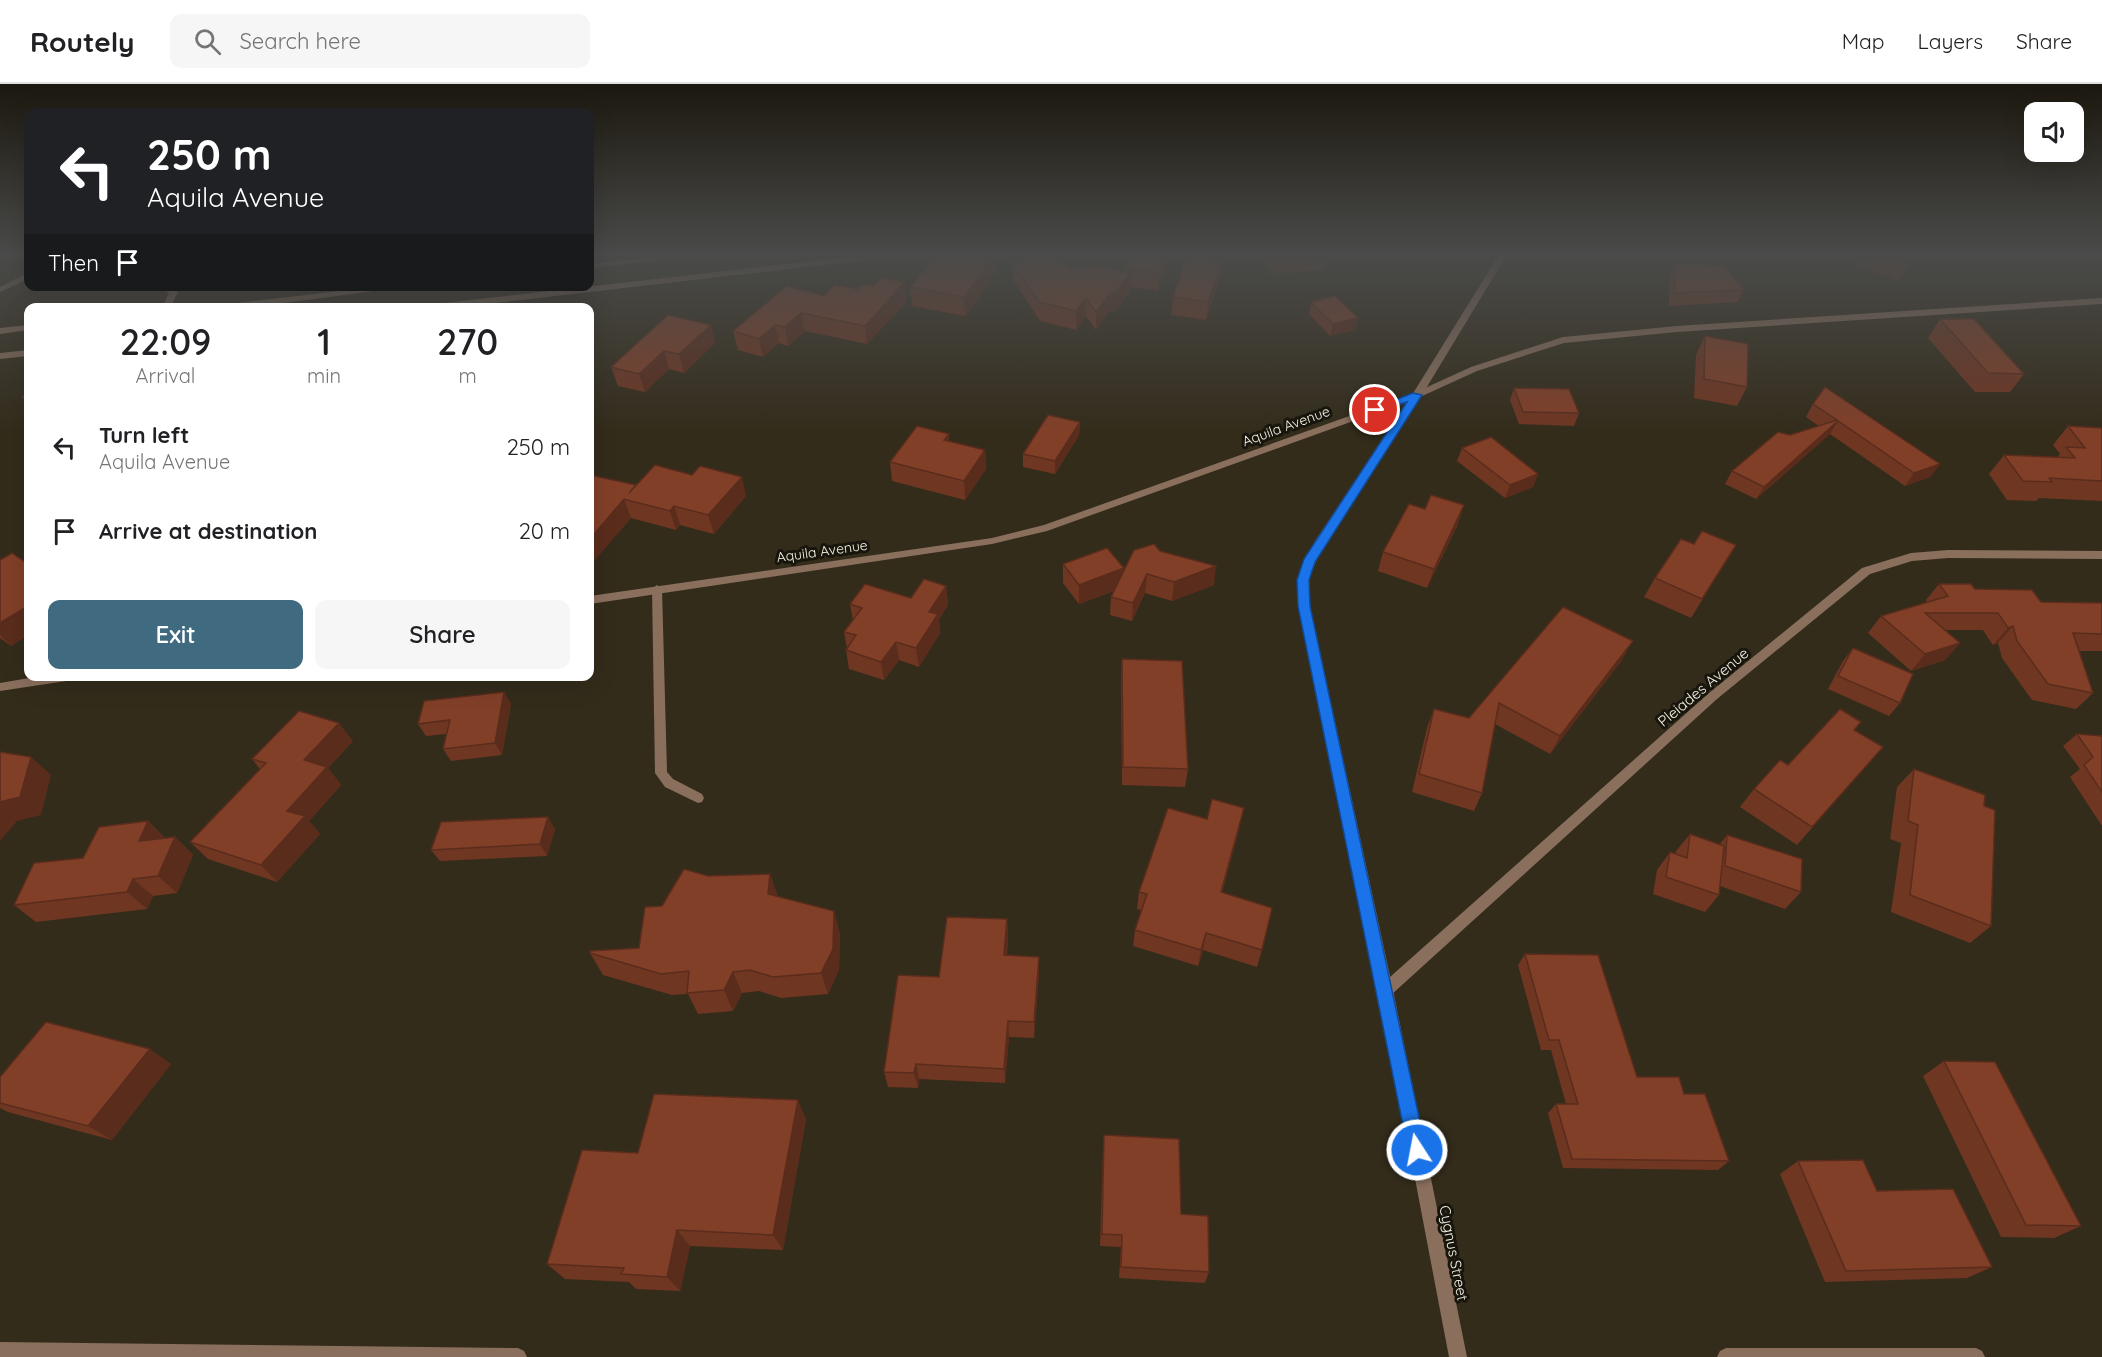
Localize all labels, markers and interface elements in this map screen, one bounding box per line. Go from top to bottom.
search box [170,14,590,68]
text: Routely [30,24,134,59]
icon: search [191,25,224,58]
text: Search here [239,27,361,55]
text: Map [1842,28,1885,54]
text: Layers [1918,28,1983,54]
text: Share [2016,28,2072,54]
map controls [2024,102,2084,162]
button: sound [2024,102,2084,162]
text: 250 m [147,128,271,181]
icon: left [48,132,126,210]
text: Aquila Avenue [147,180,324,214]
icon: arrive [111,246,144,279]
text: Then [48,249,99,277]
text: 22:09 [120,319,211,364]
text: 1 [317,319,331,364]
text: 270 [437,319,498,364]
text: Arrival [136,363,195,388]
text: min [307,363,341,388]
text: m [458,363,477,388]
pin [1349,384,1400,435]
icon: arrive [1358,393,1391,426]
street label: Aquila Avenue [1240,402,1332,450]
text: Turn left [99,421,189,449]
icon: left [48,431,81,464]
text: 250 m [507,433,570,461]
text: Aquila Avenue [99,449,230,474]
icon: arrive [48,515,81,548]
text: Arrive at destination [99,517,317,545]
text: 20 m [519,517,570,545]
street label: Aquila Avenue [775,536,869,566]
button: Exit [48,600,303,669]
button: Share [315,600,570,669]
street label: Pleiades Avenue [1654,643,1752,731]
position arrow [1385,1118,1449,1182]
street label: Cygnus Street [1435,1204,1473,1302]

